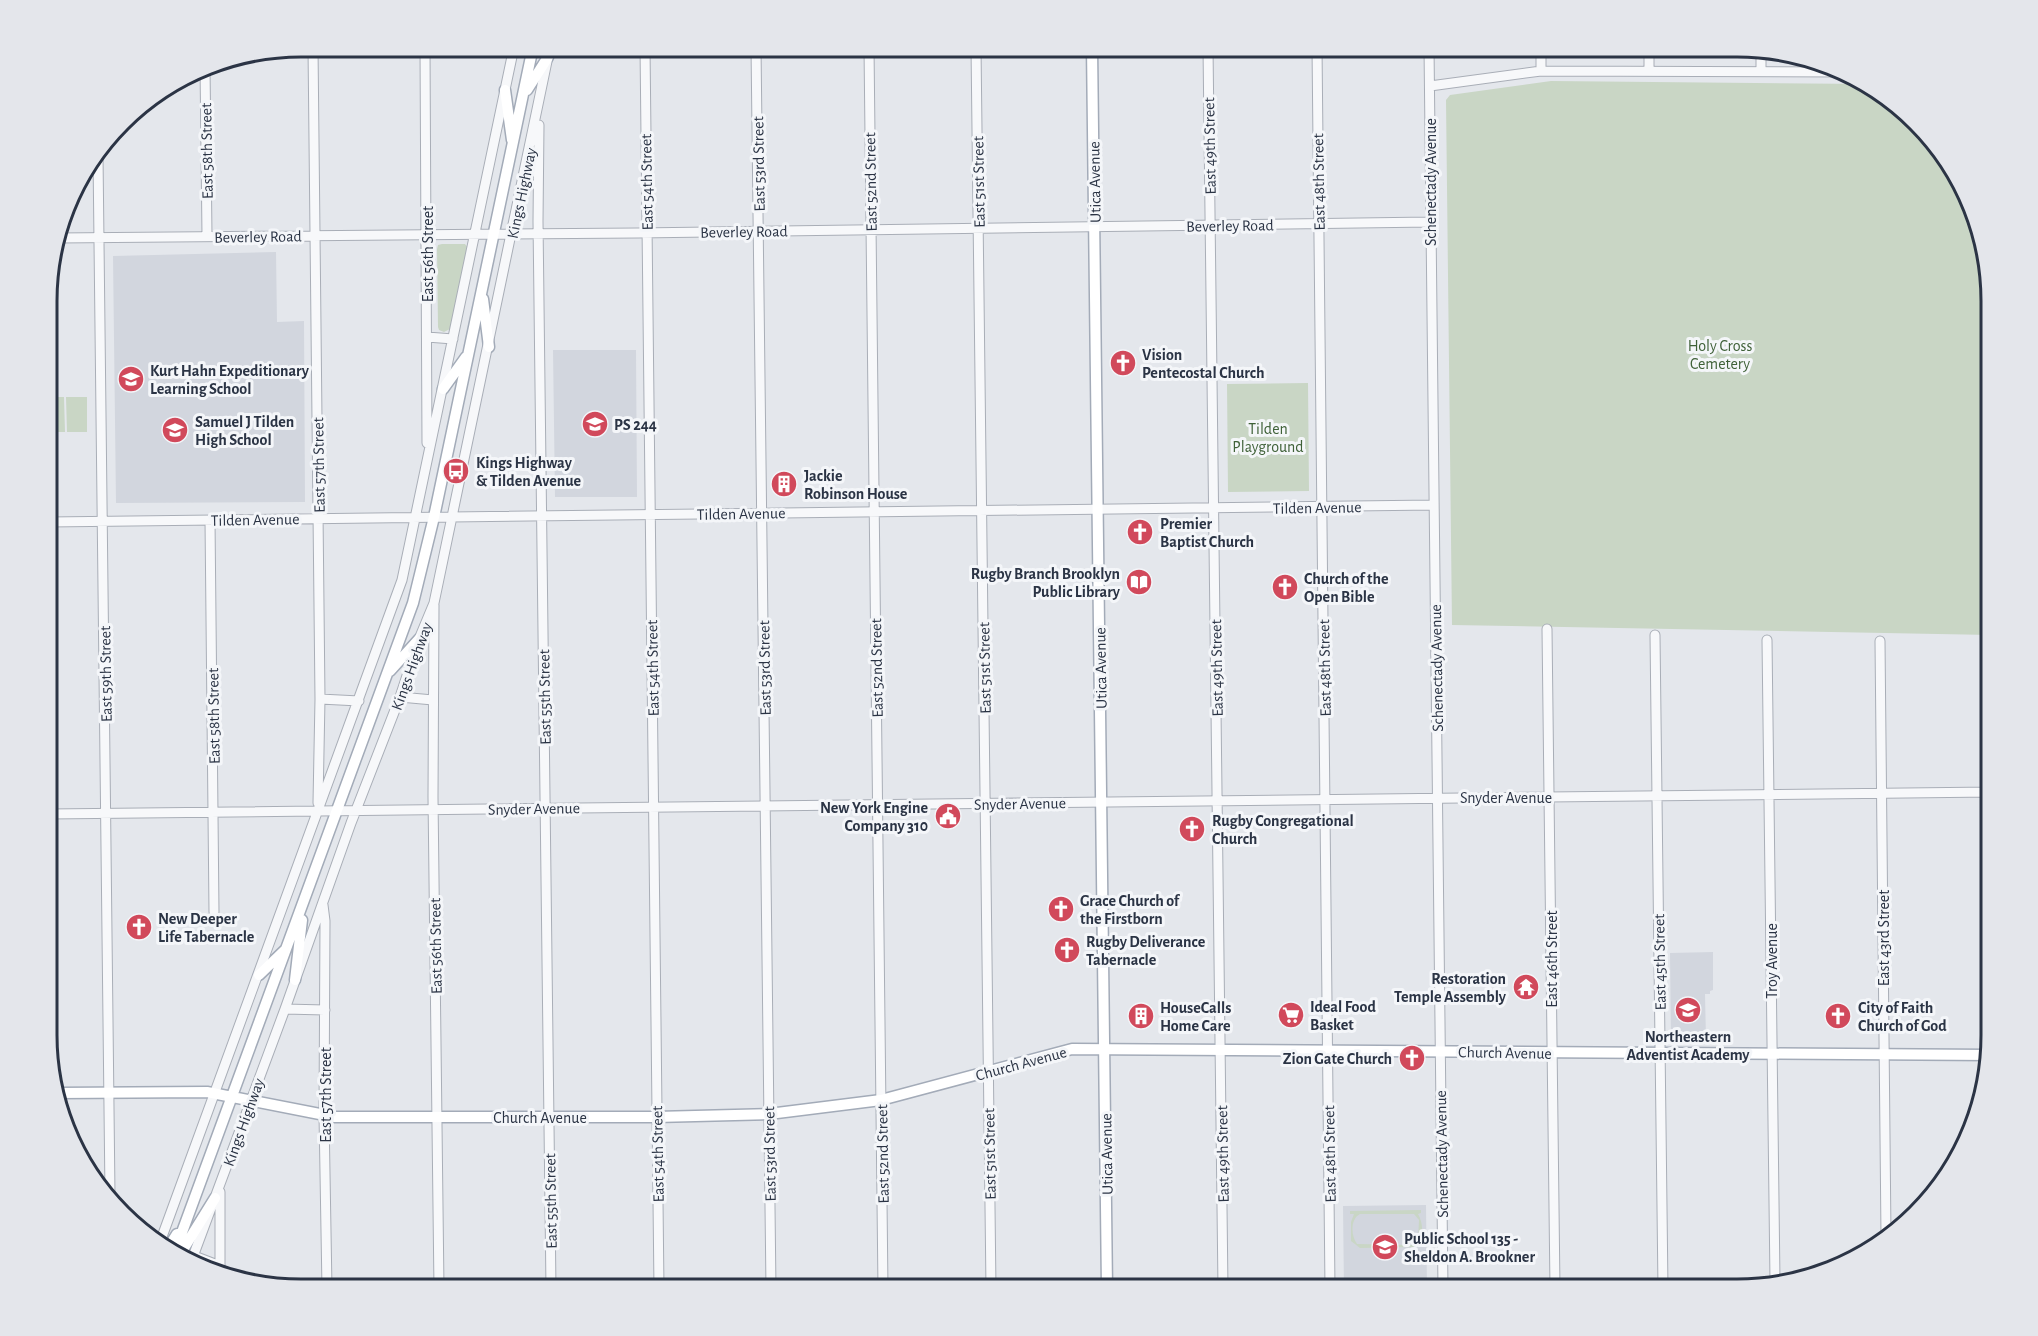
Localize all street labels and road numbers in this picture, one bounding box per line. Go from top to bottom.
street label: East 49th Street [1201,97,1219,195]
street label: East 58th Street [198,103,216,199]
street label: East 53rd Street [750,116,768,212]
street label: Schenectady Avenue [1423,118,1440,246]
street label: East 52nd Street [862,132,880,232]
street label: East 48th Street [1310,133,1328,231]
street label: East 54th Street [638,134,656,230]
street label: East 51st Street [970,136,988,228]
street label: Utica Avenue [1086,141,1104,223]
street label: Kings Highway [505,146,540,240]
street label: East 56th Street [420,206,436,302]
street label: Beverley Road [1186,217,1274,236]
street label: Beverley Road [700,223,788,242]
street label: Beverley Road [214,228,302,247]
street label: East 57th Street [310,417,328,513]
street label: Tilden Avenue [1272,499,1362,517]
street label: Tilden Avenue [696,505,786,523]
street label: Tilden Avenue [210,511,300,529]
street label: Schenectady Avenue [1428,604,1447,732]
street label: East 52nd Street [868,618,886,718]
street label: East 49th Street [1208,619,1226,717]
street label: East 48th Street [1316,619,1334,717]
street label: Kings Highway [389,620,436,713]
street label: East 54th Street [644,620,662,716]
street label: East 53rd Street [756,620,774,716]
street label: East 51st Street [976,622,994,714]
street label: East 59th Street [97,626,115,722]
street label: Utica Avenue [1092,627,1110,709]
street label: East 55th Street [536,649,554,745]
street label: East 58th Street [205,668,223,764]
street label: Snyder Avenue [1460,790,1552,807]
street label: Snyder Avenue [974,795,1066,814]
street label: Snyder Avenue [488,800,580,819]
street label: East 43rd Street [1876,890,1892,986]
street label: East 56th Street [427,898,445,994]
street label: East 46th Street [1544,910,1560,1008]
street label: East 45th Street [1651,914,1669,1010]
street label: Troy Avenue [1764,923,1781,999]
street label: Church Avenue [974,1044,1069,1084]
street label: Church Avenue [1458,1044,1552,1062]
street label: East 57th Street [318,1047,334,1143]
street label: Kings Highway [221,1076,268,1169]
street label: Schenectady Avenue [1433,1090,1452,1218]
street label: East 52nd Street [874,1104,892,1204]
street label: East 49th Street [1214,1105,1232,1203]
street label: East 48th Street [1321,1105,1339,1203]
street label: East 54th Street [649,1106,667,1202]
street label: East 53rd Street [761,1106,779,1202]
street label: East 51st Street [981,1108,999,1200]
street label: Church Avenue [493,1110,587,1126]
street label: Utica Avenue [1098,1113,1116,1195]
street label: East 55th Street [542,1153,560,1249]

